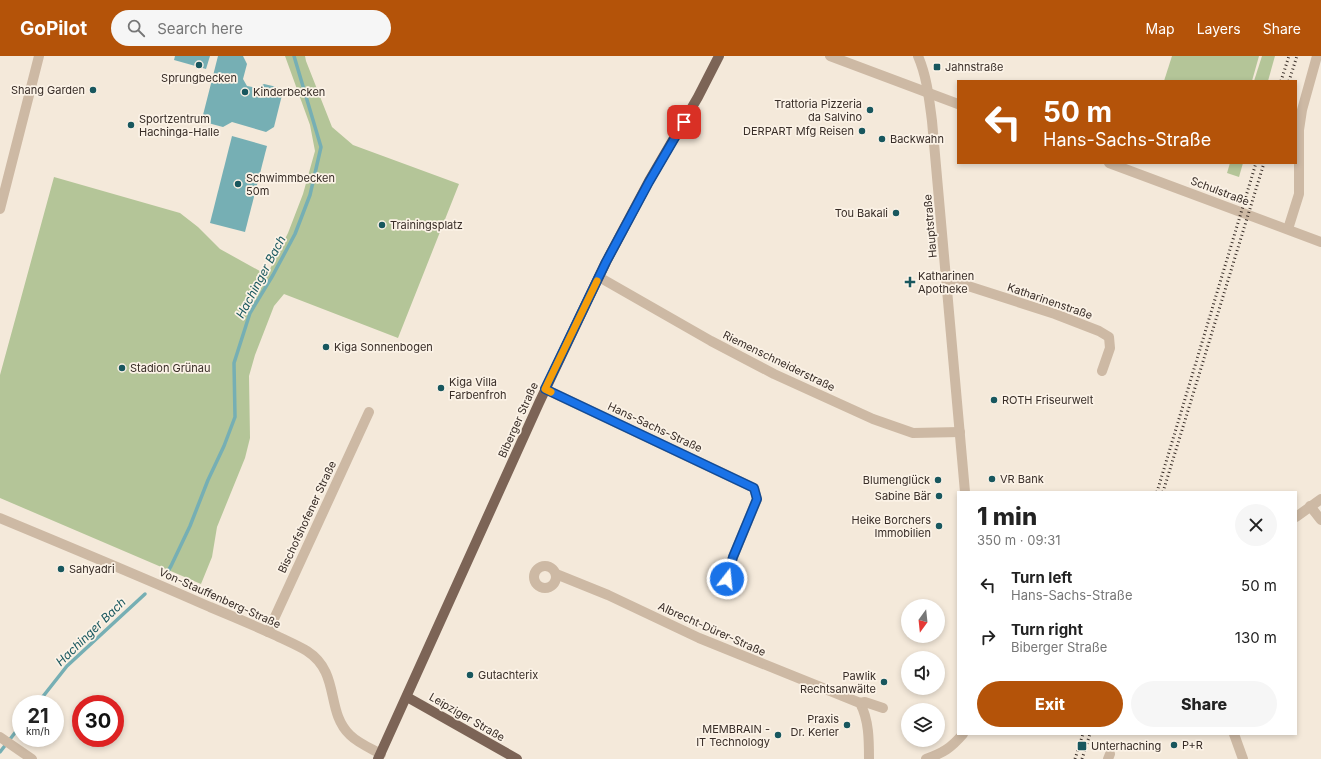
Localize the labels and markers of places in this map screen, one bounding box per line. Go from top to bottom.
marker: Sprungbecken [194,60,204,70]
place label: Jahnstraße [945,60,1003,74]
marker: Jahnstraße [932,62,942,72]
place label: Sprungbecken [161,71,237,85]
place label: Shang Garden [11,83,85,97]
marker: Shang Garden [88,85,98,95]
place label: Kinderbecken [253,85,325,99]
marker: Kinderbecken [240,87,250,97]
place label: Trattoria Pizzeria da Salvino [774,97,862,124]
pin [667,105,701,139]
marker: Trattoria Pizzeria da Salvino [865,105,875,115]
place label: Sportzentrum Hachinga-Halle [139,112,219,139]
marker: Sportzentrum Hachinga-Halle [126,120,136,130]
place label: DERPART Mfg Reisen [743,124,854,138]
marker: DERPART Mfg Reisen [857,126,867,136]
place label: Backwahn [890,132,944,146]
marker: Backwahn [877,134,887,144]
place label: Schwimmbecken 50m [246,171,335,198]
marker: Schwimmbecken 50m [233,179,243,189]
place label: Tou Bakali [835,206,888,220]
marker: Tou Bakali [891,208,901,218]
place label: Trainingsplatz [390,218,463,232]
marker: Trainingsplatz [377,220,387,230]
place label: Katharinen Apotheke [918,269,974,296]
marker: Katharinen Apotheke [905,277,915,287]
place label: Kiga Sonnenbogen [334,340,433,354]
marker: Kiga Sonnenbogen [321,342,331,352]
place label: Stadion Grünau [130,361,211,375]
marker: Stadion Grünau [117,363,127,373]
place label: Kiga Villa Farbenfroh [449,375,507,402]
marker: Kiga Villa Farbenfroh [436,383,446,393]
place label: ROTH Friseurwelt [1002,393,1094,407]
marker: ROTH Friseurwelt [989,395,999,405]
place label: VR Bank [1000,472,1044,486]
place label: Blumenglück [863,473,930,487]
marker: VR Bank [987,474,997,484]
marker: Blumenglück [933,475,943,485]
place label: Sabine Bär [875,489,931,503]
marker: Sabine Bär [934,491,944,501]
place label: Heike Borchers Immobilien [852,513,931,540]
marker: Heike Borchers Immobilien [934,521,944,531]
place label: Sahyadri [69,562,115,576]
marker: Sahyadri [56,564,66,574]
place label: Gutachterix [478,668,538,682]
place label: Pawlik Rechtsanwälte [800,669,876,696]
marker: Gutachterix [465,670,475,680]
marker: Pawlik Rechtsanwälte [879,677,889,687]
place label: Praxis Dr. Kerler [790,712,839,739]
marker: Praxis Dr. Kerler [842,720,852,730]
place label: MEMBRAIN - IT Technology [696,722,770,749]
marker: MEMBRAIN - IT Technology [773,730,783,740]
place label: P+R [1182,738,1203,752]
place label: Unterhaching [1091,739,1161,753]
marker: Unterhaching [1076,740,1088,752]
marker: P+R [1169,740,1179,750]

